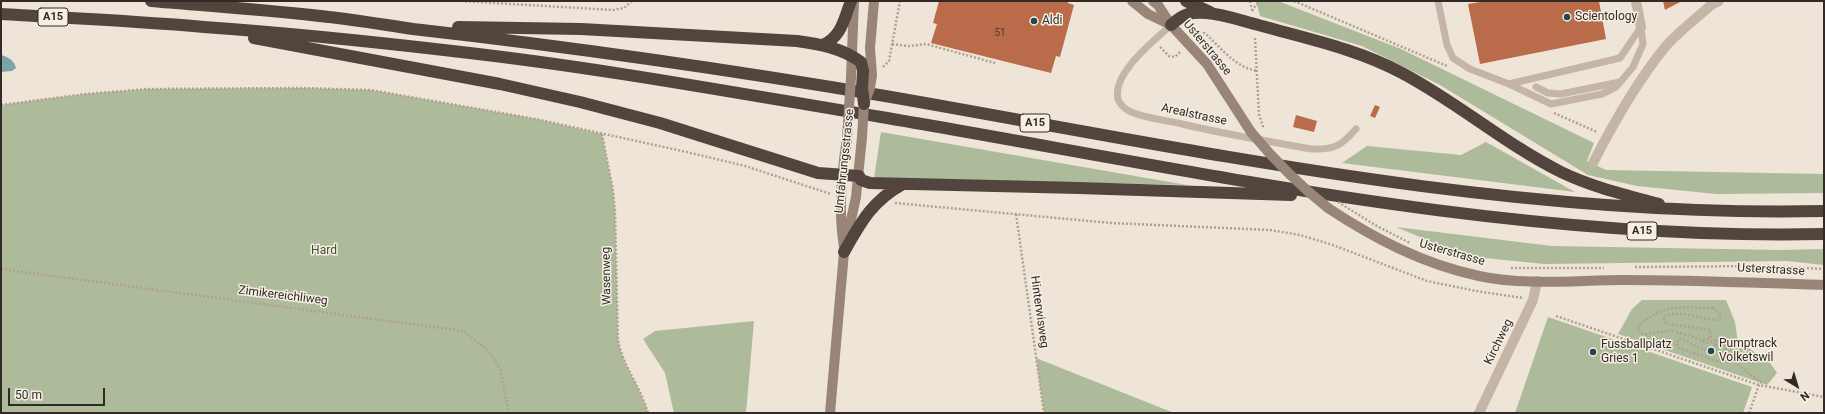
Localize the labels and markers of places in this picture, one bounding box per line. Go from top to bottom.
place label: Scientology [1575,10,1637,24]
marker: Scientology [1562,12,1572,22]
place label: Aldi [1042,14,1062,28]
marker: Aldi [1029,16,1039,26]
place label: Pumptrack Volketswil [1719,337,1777,365]
place label: Fussballplatz Gries 1 [1601,338,1672,366]
marker: Pumptrack Volketswil [1706,346,1716,356]
marker: Fussballplatz Gries 1 [1588,347,1598,357]

